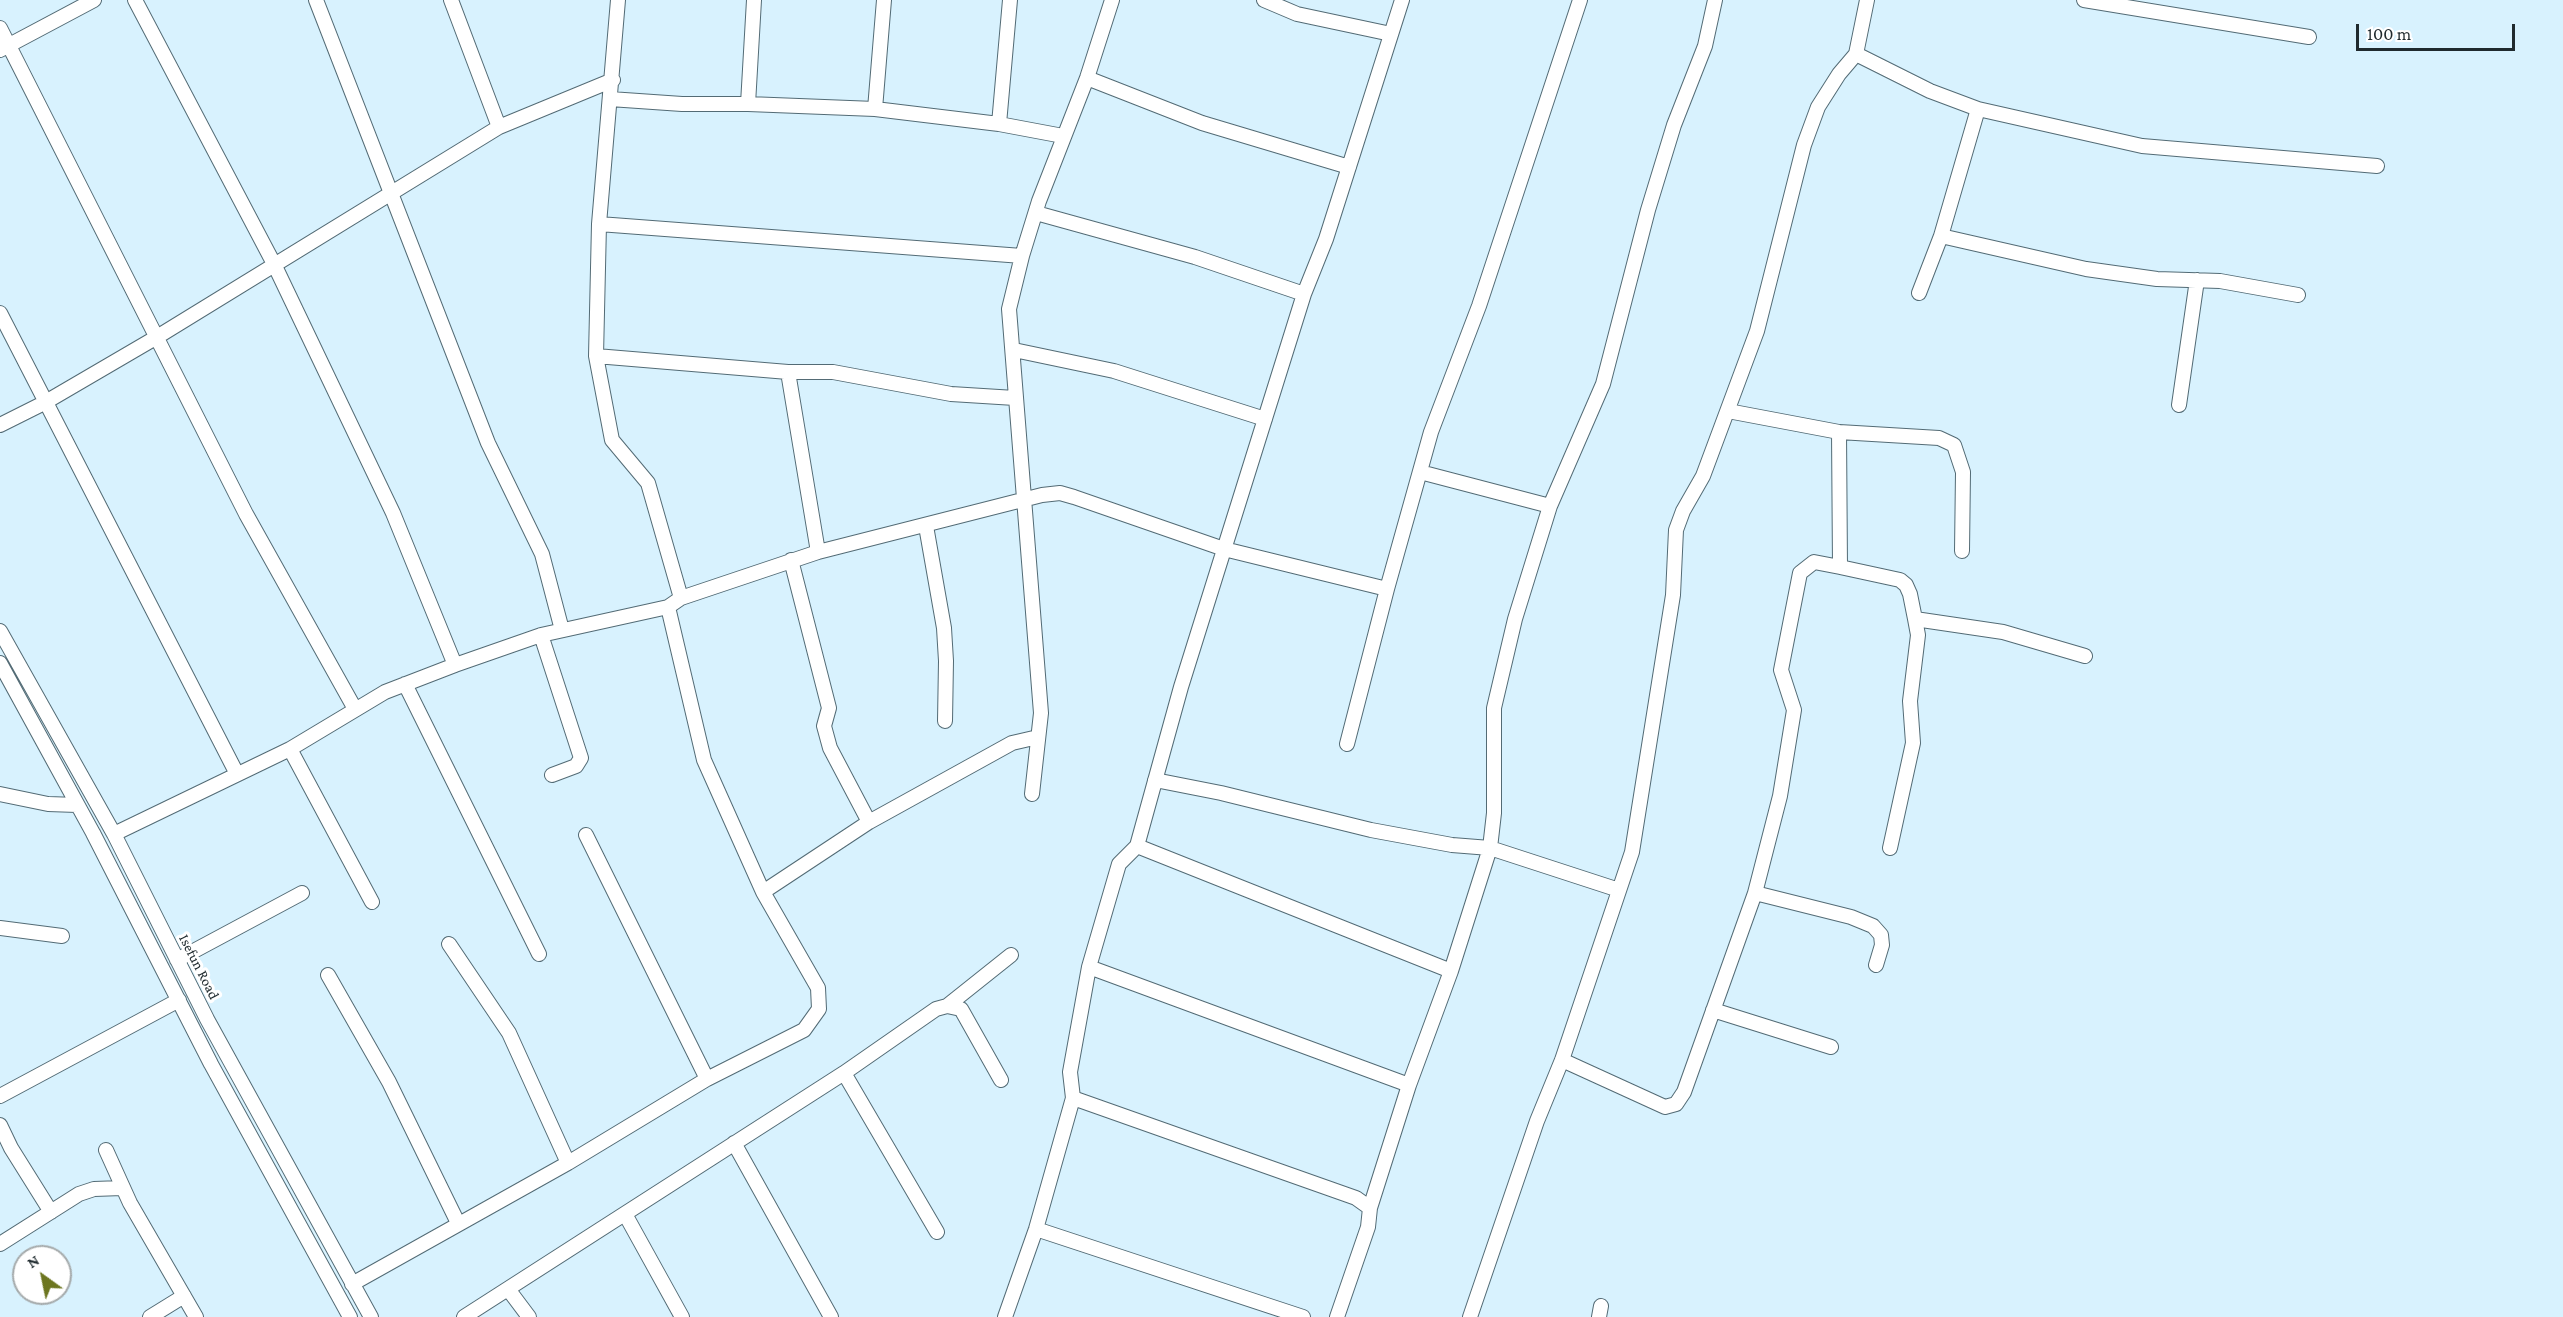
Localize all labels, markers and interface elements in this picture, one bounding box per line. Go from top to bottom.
scale bar [2359,12,2518,50]
text: 100 m [2367,24,2411,44]
street label: Isefun Road [175,931,223,1003]
north arrow [12,1245,72,1305]
text: N [24,1251,42,1271]

